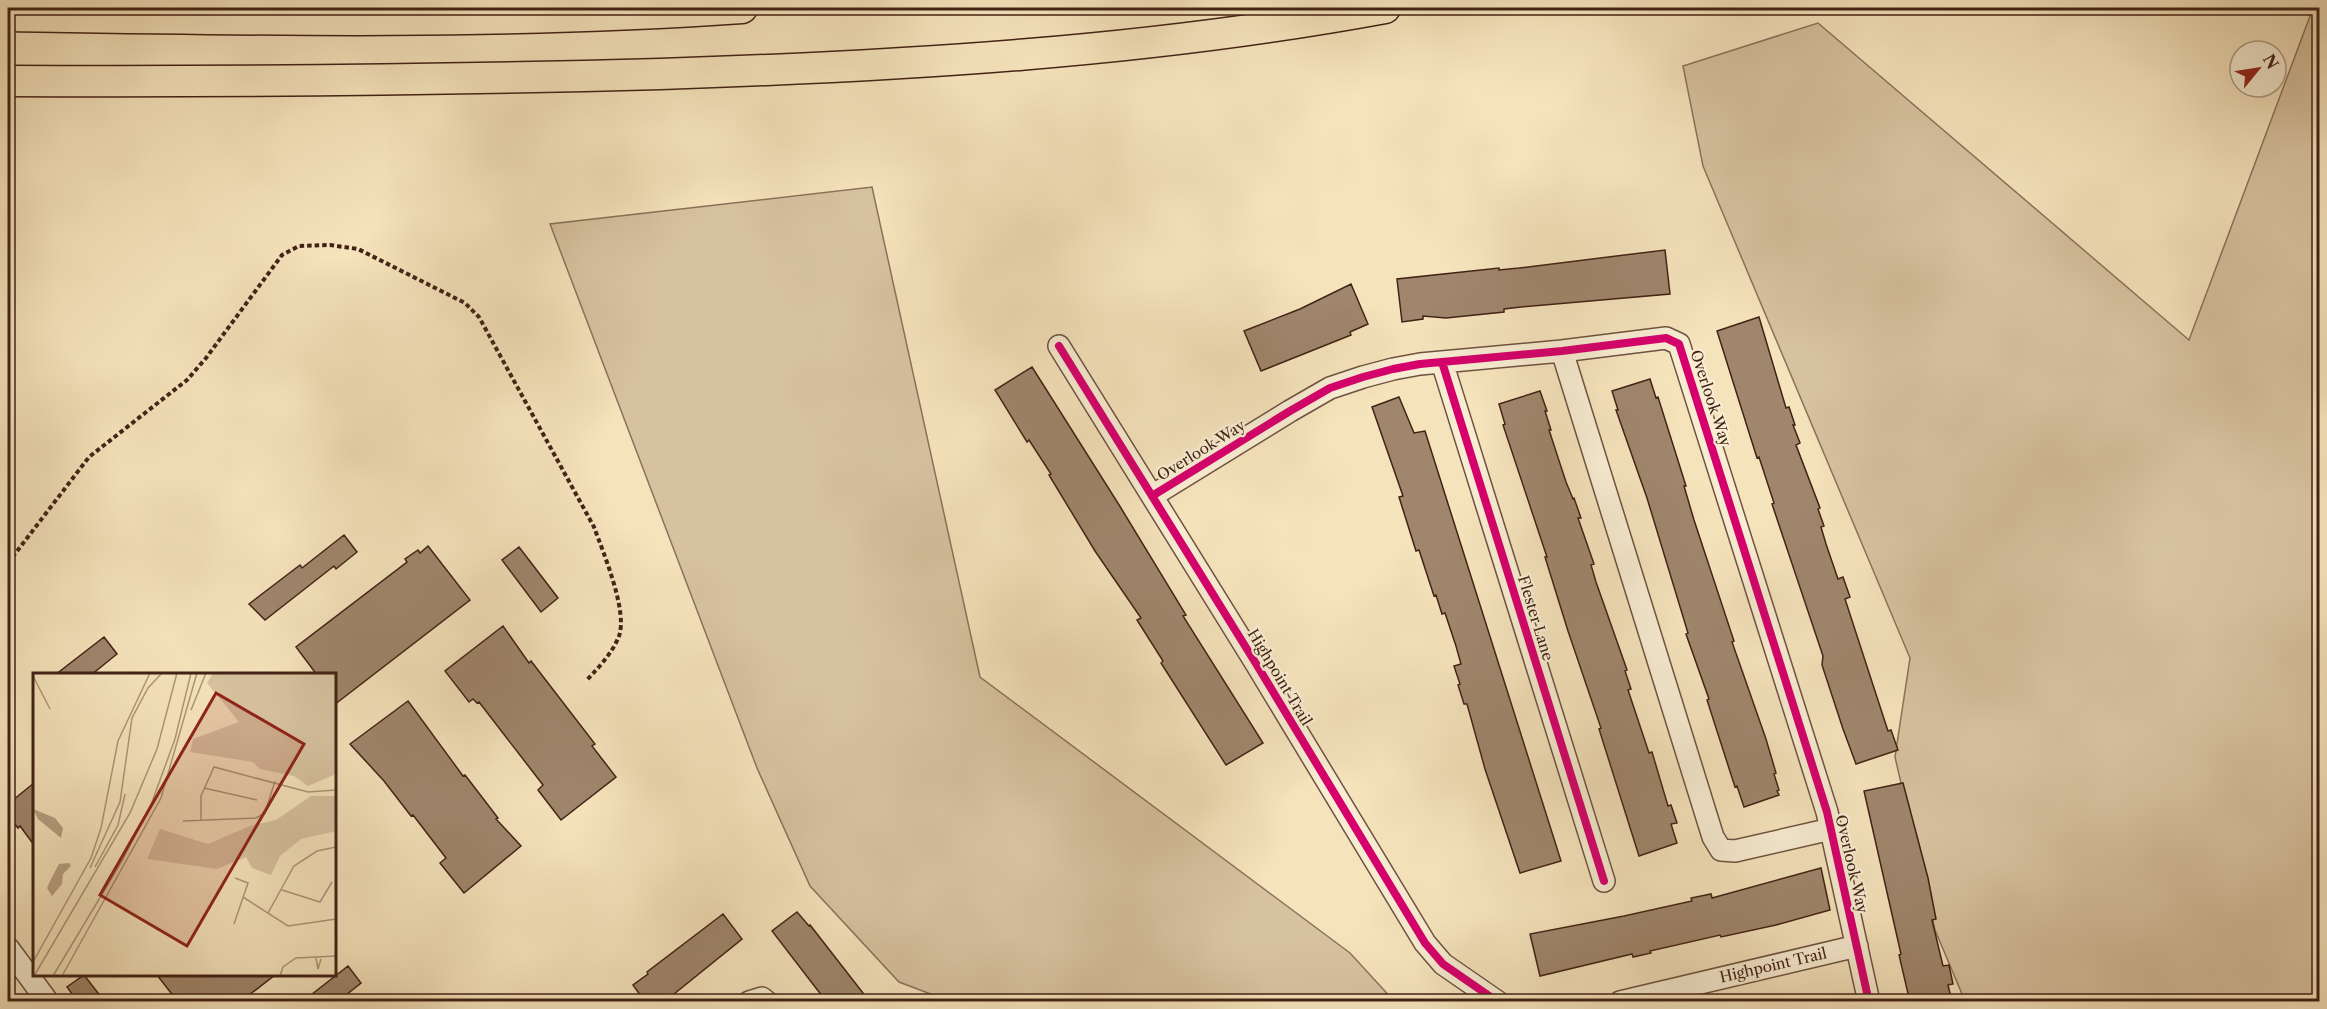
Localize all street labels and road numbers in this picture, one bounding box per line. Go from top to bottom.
street label: Overlook Way [1686,347,1736,449]
street label: Overlook Way [1153,415,1249,485]
street label: Flester Lane [1514,573,1558,663]
street label: Highpoint Trail [1244,625,1317,729]
street label: Overlook Way [1831,813,1873,916]
street label: Highpoint Trail [1718,943,1829,987]

